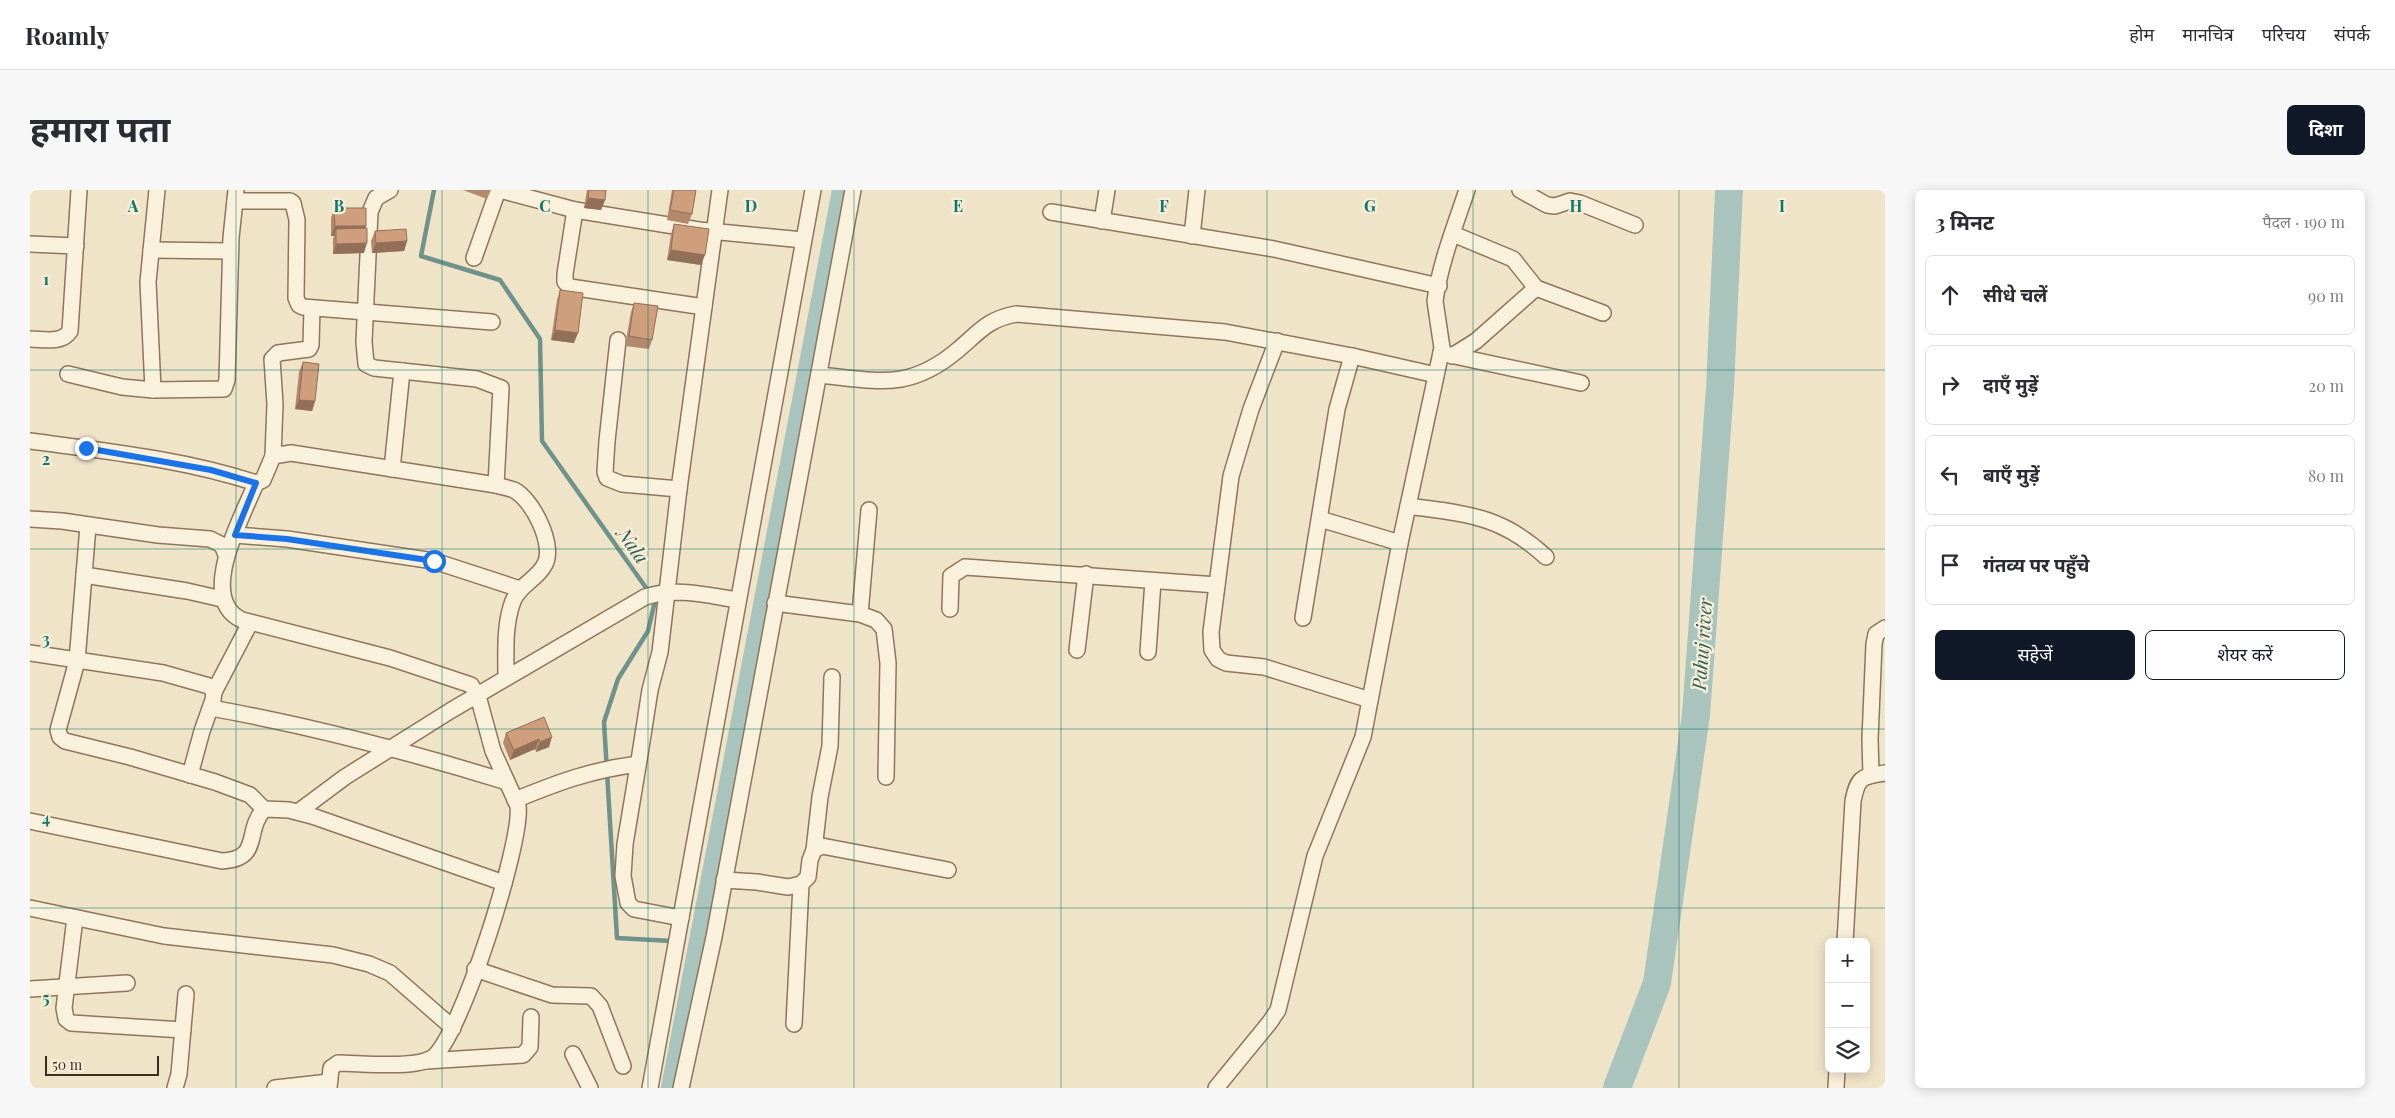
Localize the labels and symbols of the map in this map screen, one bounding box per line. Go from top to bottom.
text: A [127,195,139,216]
text: B [334,195,345,216]
text: C [539,195,551,216]
text: D [745,195,757,216]
text: E [953,195,963,216]
text: F [1159,195,1169,216]
text: G [1364,195,1376,216]
text: H [1570,195,1583,216]
text: I [1779,195,1785,216]
text: 1 [43,268,49,289]
route end [75,437,98,460]
text: 2 [42,448,50,469]
water label: Nala [611,520,656,568]
route start [423,550,446,573]
water label: Pahuj river [1685,596,1717,692]
text: 3 [42,628,50,649]
text: 4 [42,807,50,828]
text: 5 [42,987,50,1008]
scale bar [45,1053,159,1076]

